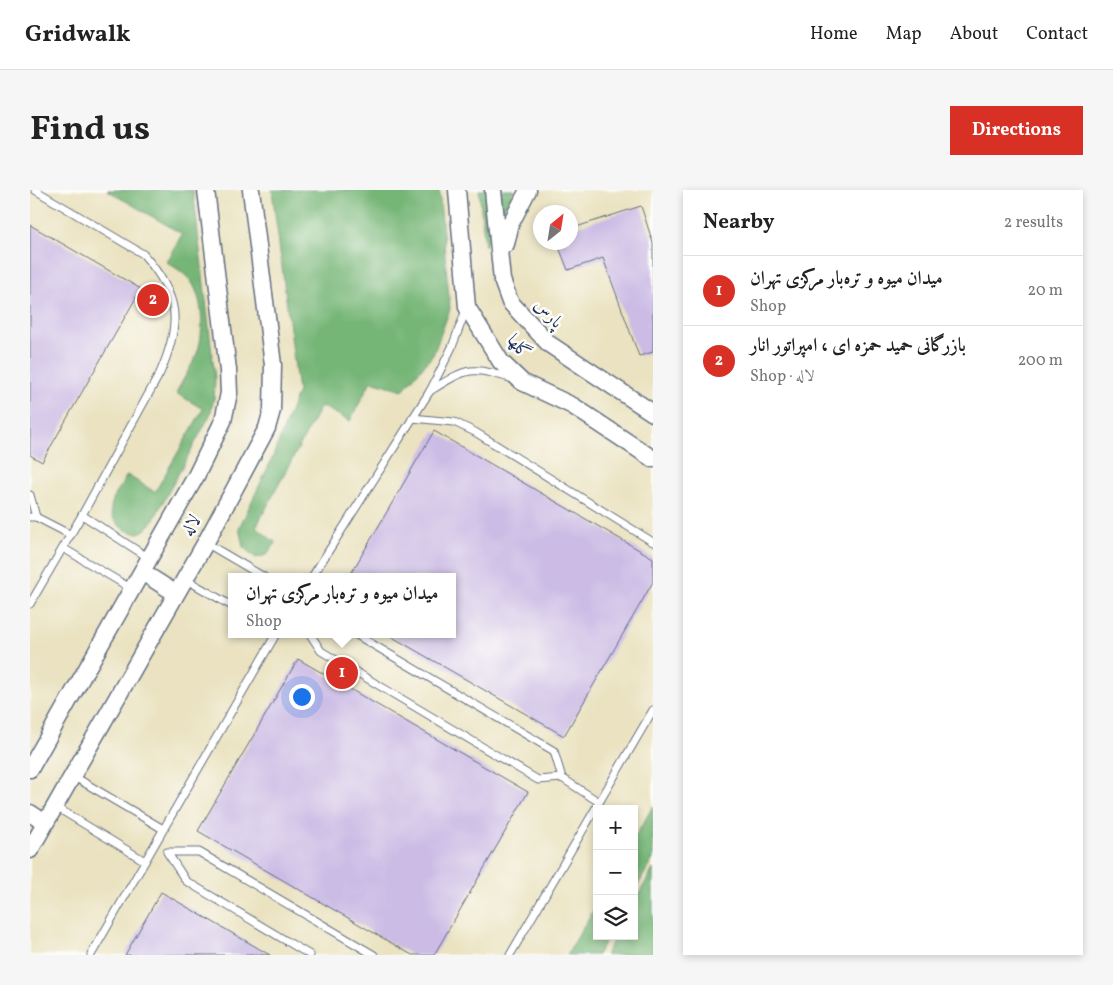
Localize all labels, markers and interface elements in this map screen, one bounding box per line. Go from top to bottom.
text: Gridwalk [25,18,131,52]
text: Home [810,22,858,47]
text: Map [886,22,922,47]
text: About [950,22,998,47]
text: Contact [1026,22,1088,47]
text: Find us [30,106,150,154]
button: Directions [950,106,1083,155]
north arrow [533,205,578,250]
text: Nearby [703,208,774,237]
text: 2 results [1004,212,1063,234]
text: میدان میوه و تره‌بار مرکزی تهران [750,266,943,292]
text: 1 [716,280,722,302]
text: 20 m [1028,280,1063,302]
pin: 2 [137,281,169,319]
street label: پارس [528,294,569,336]
text: Shop [750,296,786,318]
street label: گلها [500,329,536,365]
text: بازرگانی حمید حمزه ای ، امپراتور انار [750,333,966,359]
text: 2 [715,350,723,372]
text: 200 m [1018,350,1063,372]
text: Shop · لاله [750,366,815,388]
street label: لاله [176,511,208,541]
popup [228,573,456,638]
text: میدان میوه و تره‌بار مرکزی تهران [246,581,438,607]
text: Shop [246,611,282,633]
pin: 1 [326,654,358,692]
your location [289,684,315,710]
map controls [593,805,638,940]
button: + [593,805,638,850]
button: − [593,850,638,895]
button: layers [593,895,638,940]

